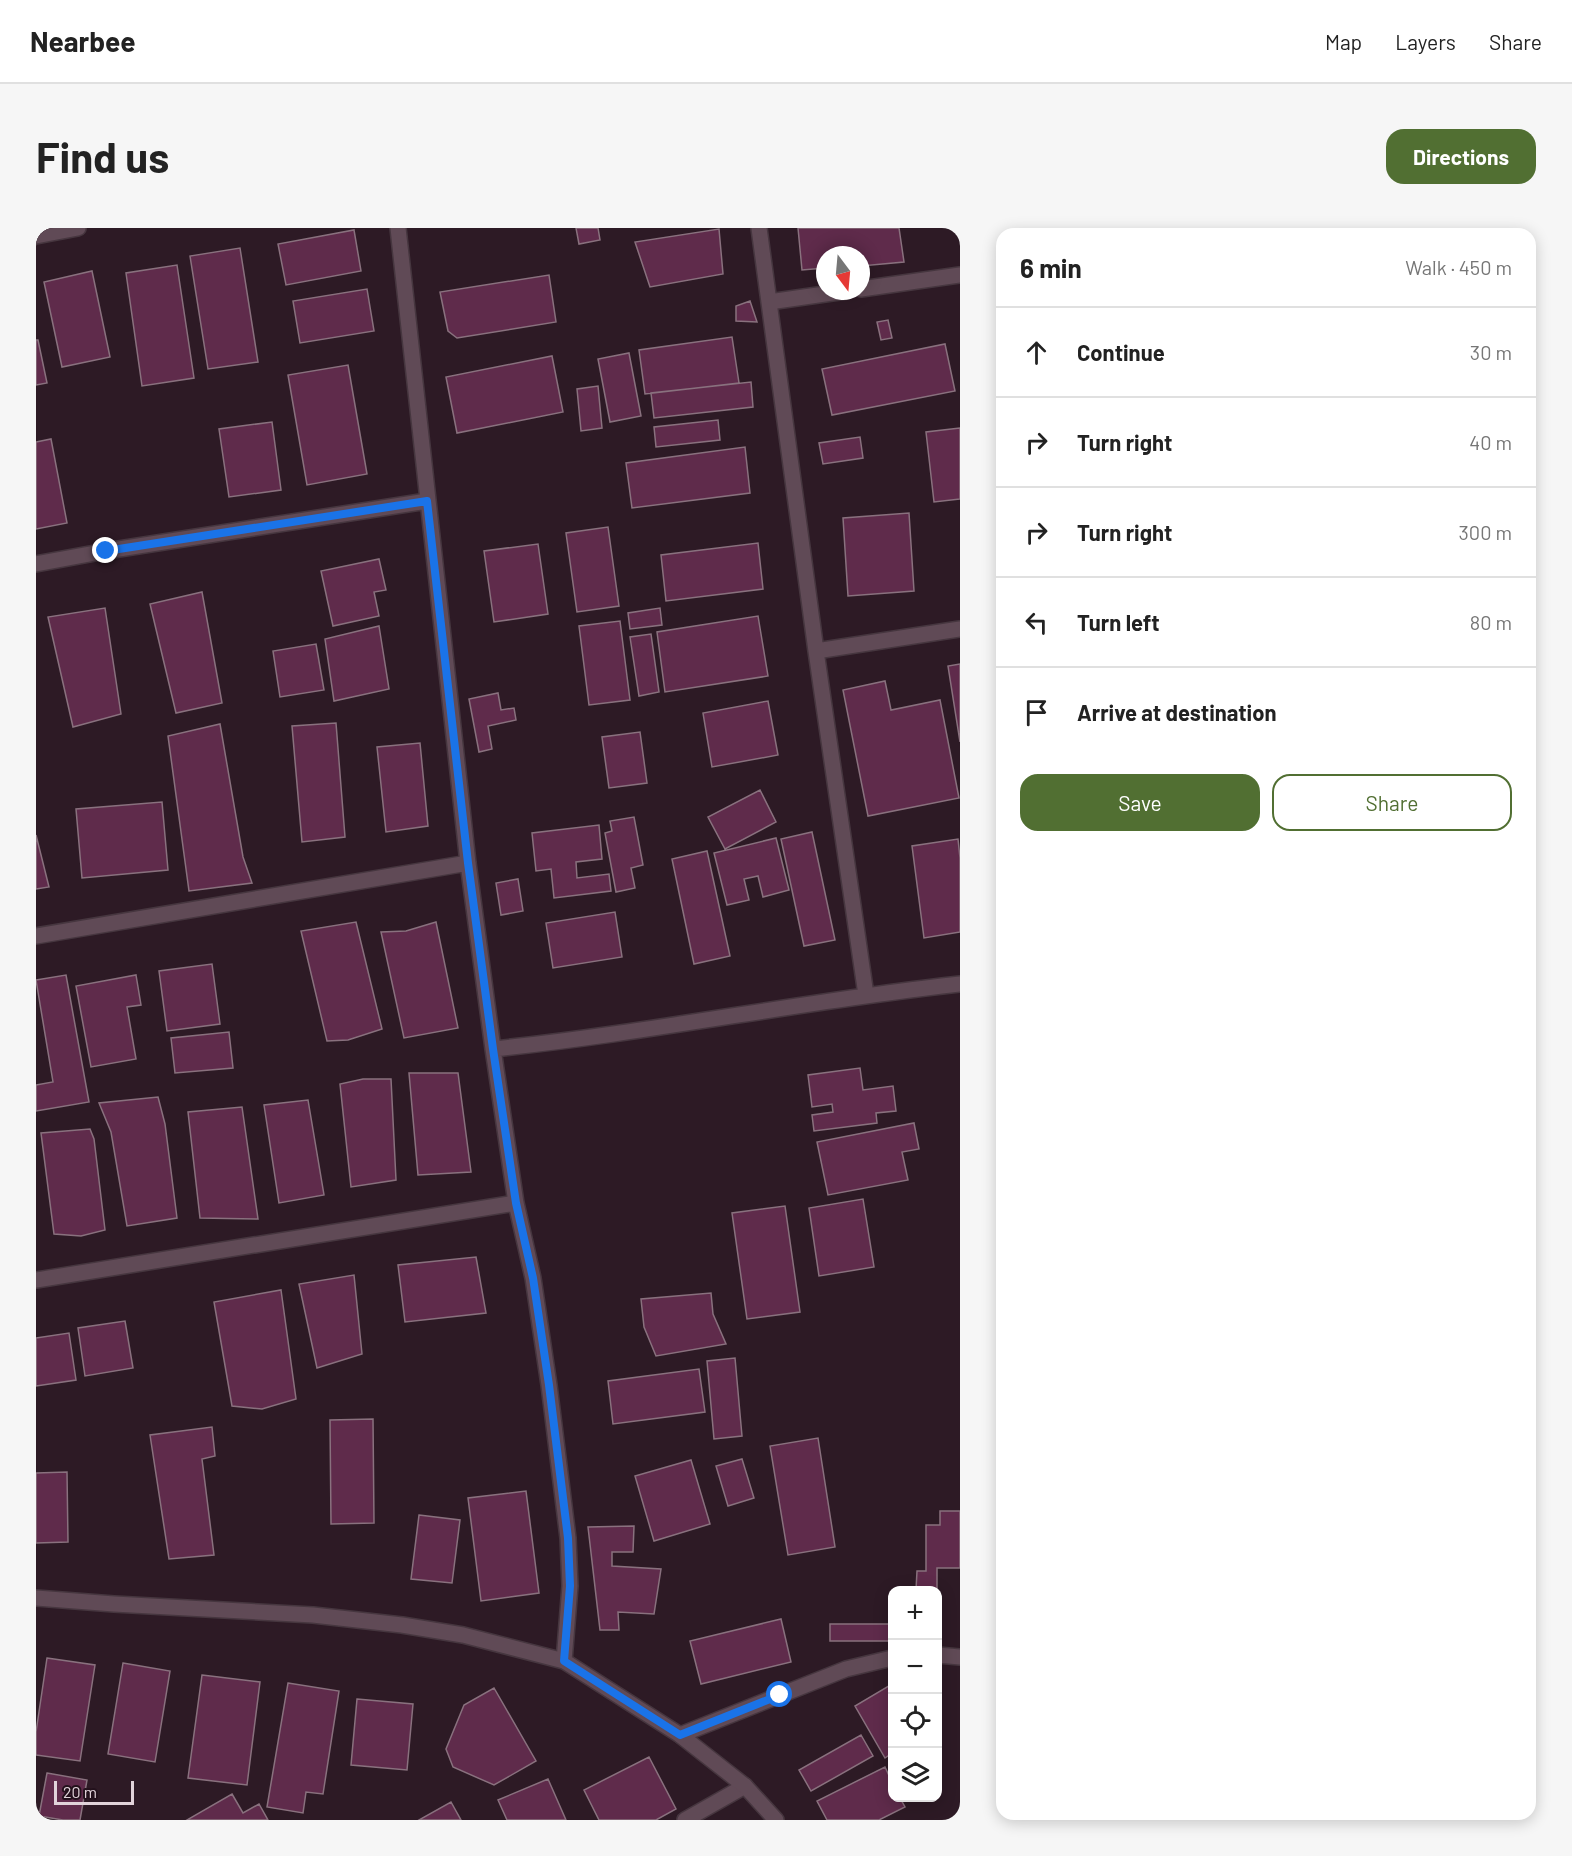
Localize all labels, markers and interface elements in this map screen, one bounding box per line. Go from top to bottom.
text: Nearbee [30,24,136,58]
text: Map [1325,29,1362,54]
text: Layers [1395,29,1456,54]
text: Share [1489,29,1542,54]
button: Directions [1386,129,1536,184]
text: Find us [36,131,169,181]
north arrow [816,246,870,300]
text: 6 min [1020,252,1082,283]
text: Walk · 450 m [1405,255,1512,279]
icon: ahead [1020,336,1053,369]
text: Continue [1077,339,1165,365]
text: 30 m [1470,340,1512,364]
icon: right [1020,426,1053,459]
text: Turn right [1077,429,1172,455]
text: 40 m [1469,430,1512,454]
icon: right [1020,516,1053,549]
text: Turn right [1077,519,1172,545]
text: 300 m [1459,520,1512,544]
route end [92,537,118,563]
icon: left [1020,606,1053,639]
text: Turn left [1077,609,1160,635]
text: 80 m [1470,610,1512,634]
icon: arrive [1020,696,1053,729]
text: Arrive at destination [1077,699,1276,725]
button: Save [1020,774,1260,831]
button: Share [1272,774,1512,831]
map controls [888,1586,942,1802]
button: + [888,1586,942,1640]
button: − [888,1640,942,1694]
route start [766,1681,792,1707]
button: locate [888,1694,942,1748]
button: layers [888,1748,942,1802]
scale bar [54,1778,134,1806]
text: 20 m [63,1782,97,1801]

